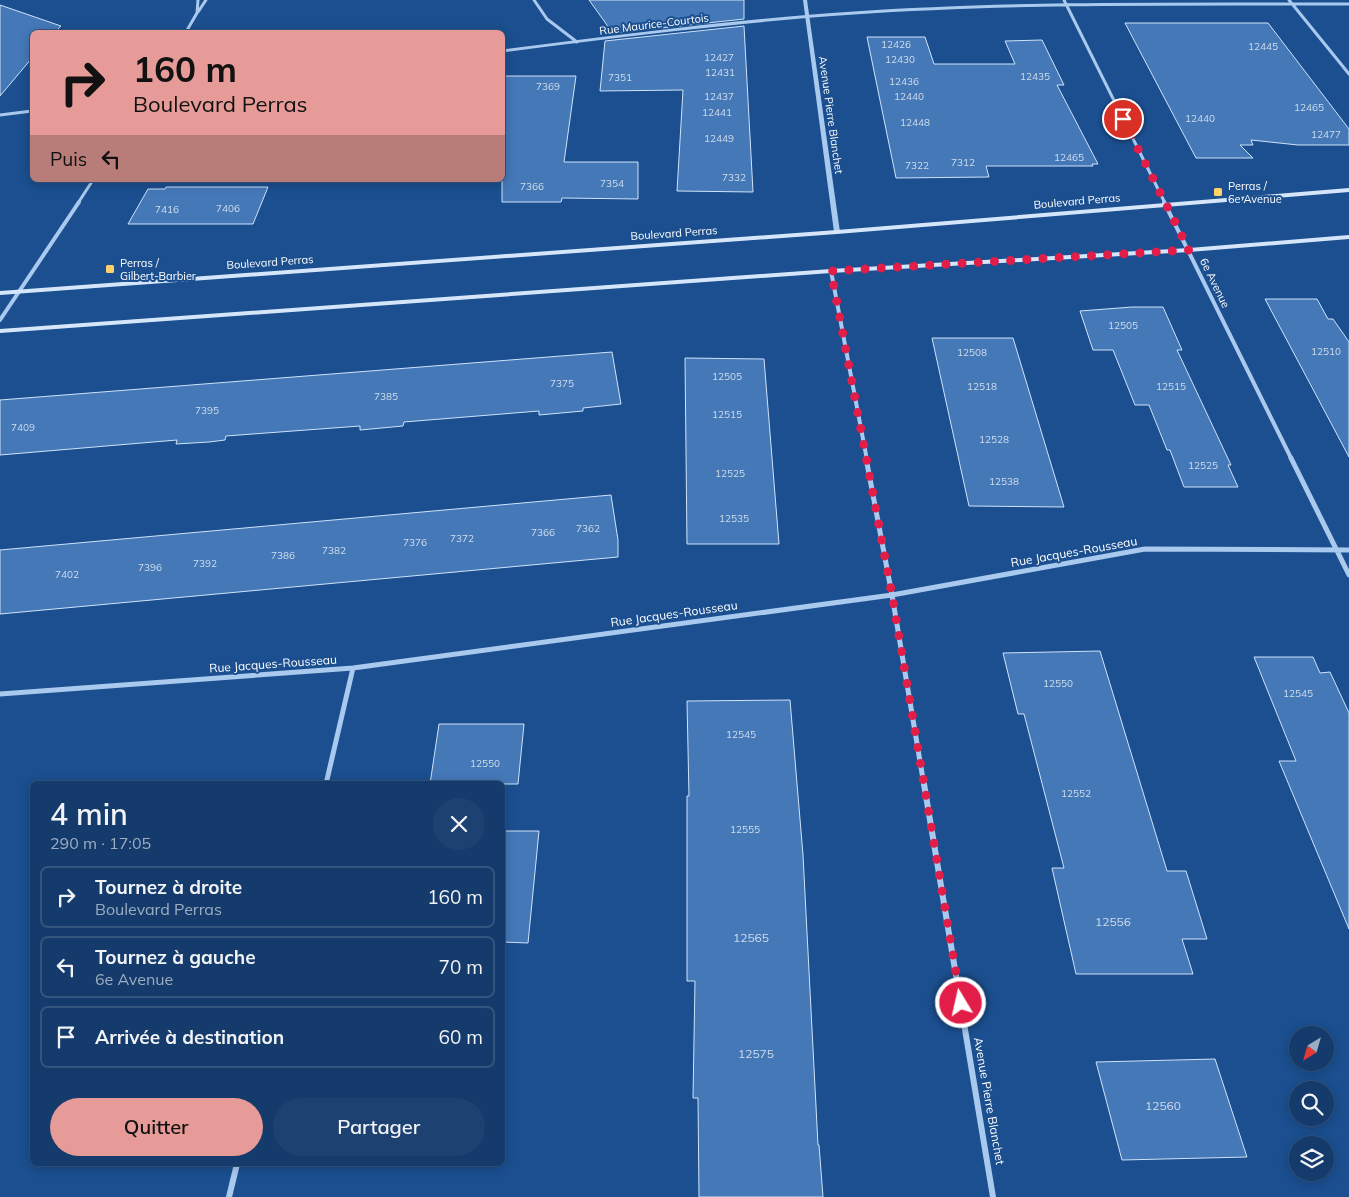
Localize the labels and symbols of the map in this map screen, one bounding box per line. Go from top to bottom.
street label: Rue Maurice-Courtois [598,10,710,38]
house number: 12426 [881,38,911,51]
house number: 12445 [1248,40,1278,53]
house number: 12427 [704,51,734,64]
house number: 12430 [885,53,915,66]
street label: Avenue Pierre Blanchet [816,55,846,175]
house number: 12431 [705,66,735,79]
house number: 12435 [1020,70,1050,83]
house number: 7351 [608,71,632,84]
house number: 12436 [889,75,919,88]
house number: 7369 [536,80,560,93]
house number: 12437 [704,90,734,103]
house number: 12440 [894,90,924,103]
pin [1102,98,1144,140]
house number: 12465 [1294,101,1324,114]
house number: 12441 [702,106,732,119]
house number: 12440 [1185,112,1215,125]
house number: 12448 [900,116,930,129]
house number: 12477 [1311,128,1341,141]
house number: 12449 [704,132,734,145]
house number: 12465 [1054,151,1084,164]
house number: 7312 [951,156,975,169]
house number: 7322 [905,159,929,172]
house number: 7332 [722,171,746,184]
house number: 7354 [600,177,624,190]
place label: Perras / 6e Avenue [1228,179,1282,206]
house number: 7366 [520,180,544,193]
marker: Perras / 6e Avenue [1212,186,1224,198]
street label: Boulevard Perras [1033,190,1121,212]
house number: 7406 [216,202,240,215]
house number: 7416 [155,203,179,216]
street label: Boulevard Perras [630,223,718,243]
street label: Boulevard Perras [226,252,314,272]
place label: Perras / Gilbert-Barbier [120,256,196,283]
street label: 6e Avenue [1197,256,1233,310]
marker: Perras / Gilbert-Barbier [104,263,116,275]
house number: 12505 [1108,319,1138,332]
house number: 12510 [1311,345,1341,358]
house number: 12508 [957,346,987,359]
house number: 12505 [712,370,742,383]
house number: 7375 [550,377,574,390]
house number: 12518 [967,380,997,393]
house number: 12515 [1156,380,1186,393]
house number: 7385 [374,390,398,403]
house number: 7395 [195,404,219,417]
house number: 12515 [712,408,742,421]
house number: 7409 [11,421,35,434]
house number: 12528 [979,433,1009,446]
house number: 12525 [1188,459,1218,472]
house number: 12525 [715,467,745,480]
house number: 12538 [989,475,1019,488]
house number: 12535 [719,512,749,525]
house number: 7362 [576,522,600,535]
house number: 7366 [531,526,555,539]
house number: 7372 [450,532,474,545]
street label: Rue Jacques-Rousseau [1010,533,1138,570]
house number: 7376 [403,536,427,549]
house number: 7382 [322,544,346,557]
house number: 7386 [271,549,295,562]
house number: 7392 [193,557,217,570]
house number: 7396 [138,561,162,574]
house number: 7402 [55,568,79,581]
street label: Rue Jacques-Rousseau [609,597,738,630]
street label: Rue Jacques-Rousseau [209,652,337,675]
house number: 12550 [1043,677,1073,690]
house number: 12545 [1283,687,1313,700]
house number: 12545 [726,728,756,741]
house number: 12550 [470,757,500,770]
house number: 12552 [1061,787,1091,800]
house number: 12555 [730,823,760,836]
house number: 12556 [1095,914,1131,929]
house number: 12565 [733,930,769,945]
position arrow [934,976,986,1028]
north arrow [1289,1026,1334,1071]
street label: Avenue Pierre Blanchet [971,1036,1008,1166]
house number: 12575 [738,1046,774,1061]
house number: 12560 [1145,1098,1181,1113]

